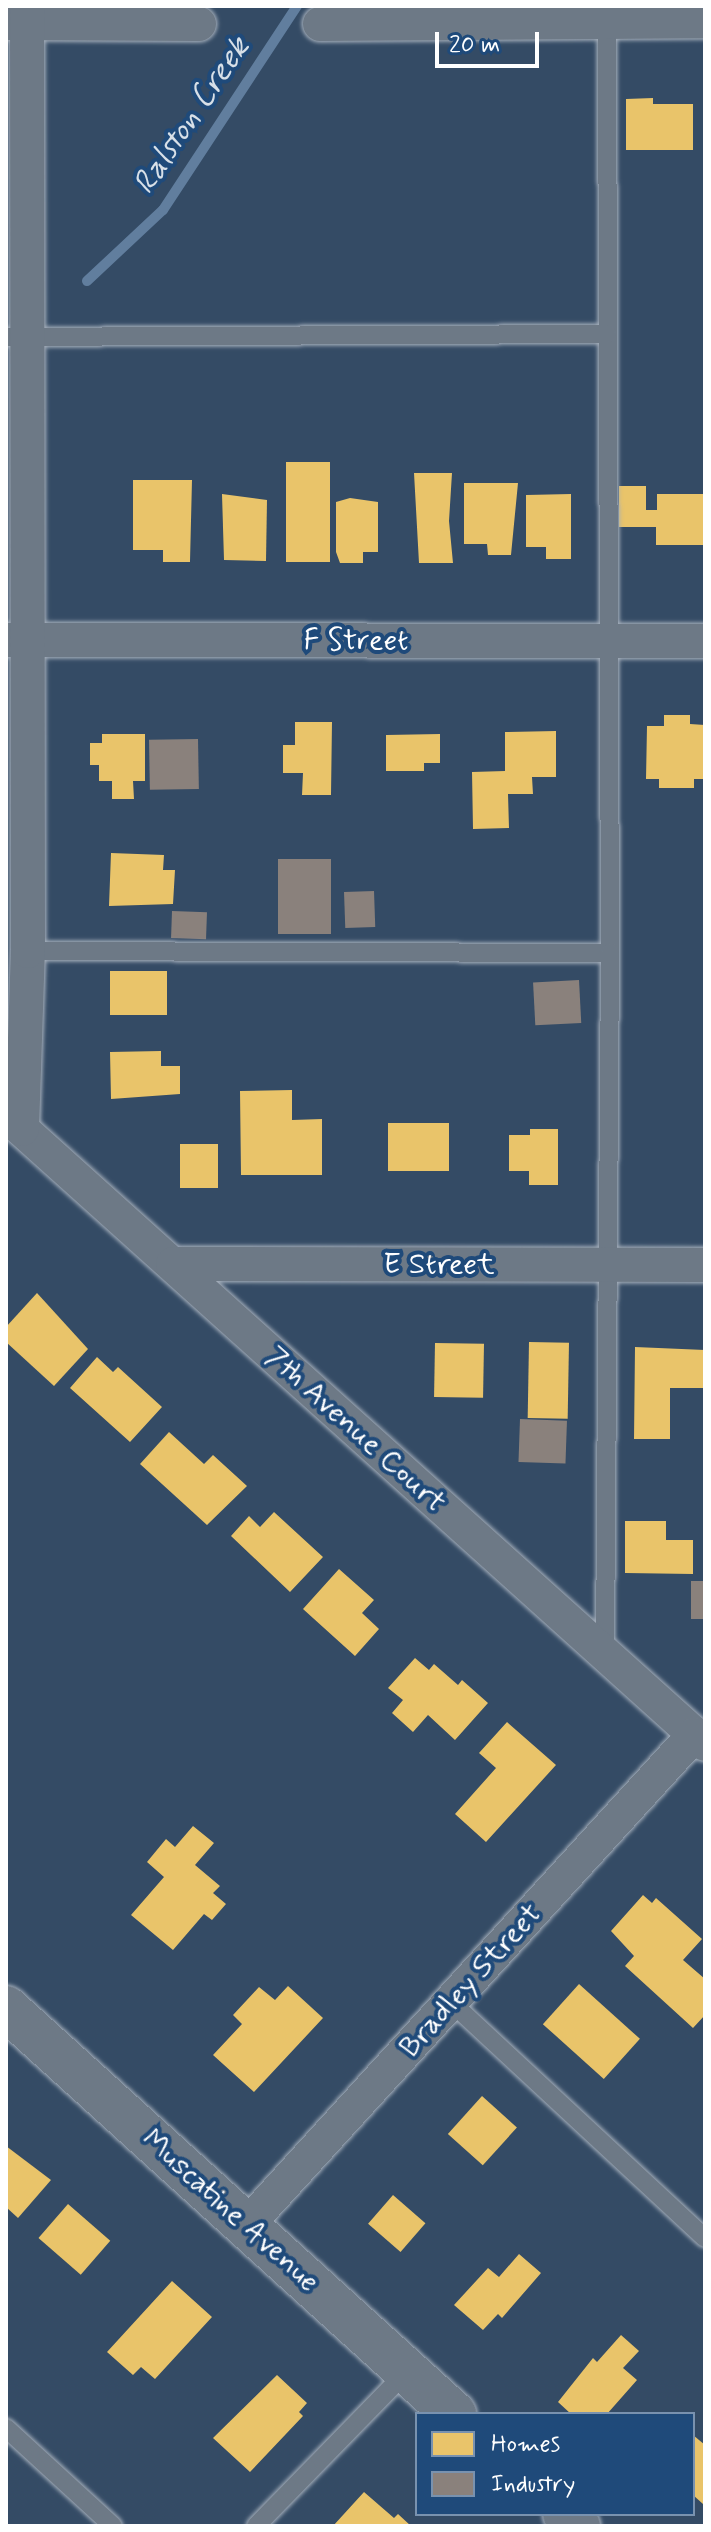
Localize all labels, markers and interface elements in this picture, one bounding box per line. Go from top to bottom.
scale bar [439,16,543,66]
water label: Ralston Creek [125,30,259,202]
text: 20 m [449,30,500,61]
street label: F Street [301,623,411,659]
street label: E Street [383,1247,495,1283]
street label: 7th Avenue Court [259,1341,451,1519]
street label: Bradley Street [393,1897,549,2065]
street label: Muscatine Avenue [132,2121,328,2301]
legend [415,2412,695,2516]
text: Homes [491,2429,560,2460]
text: Industry [491,2469,575,2500]

